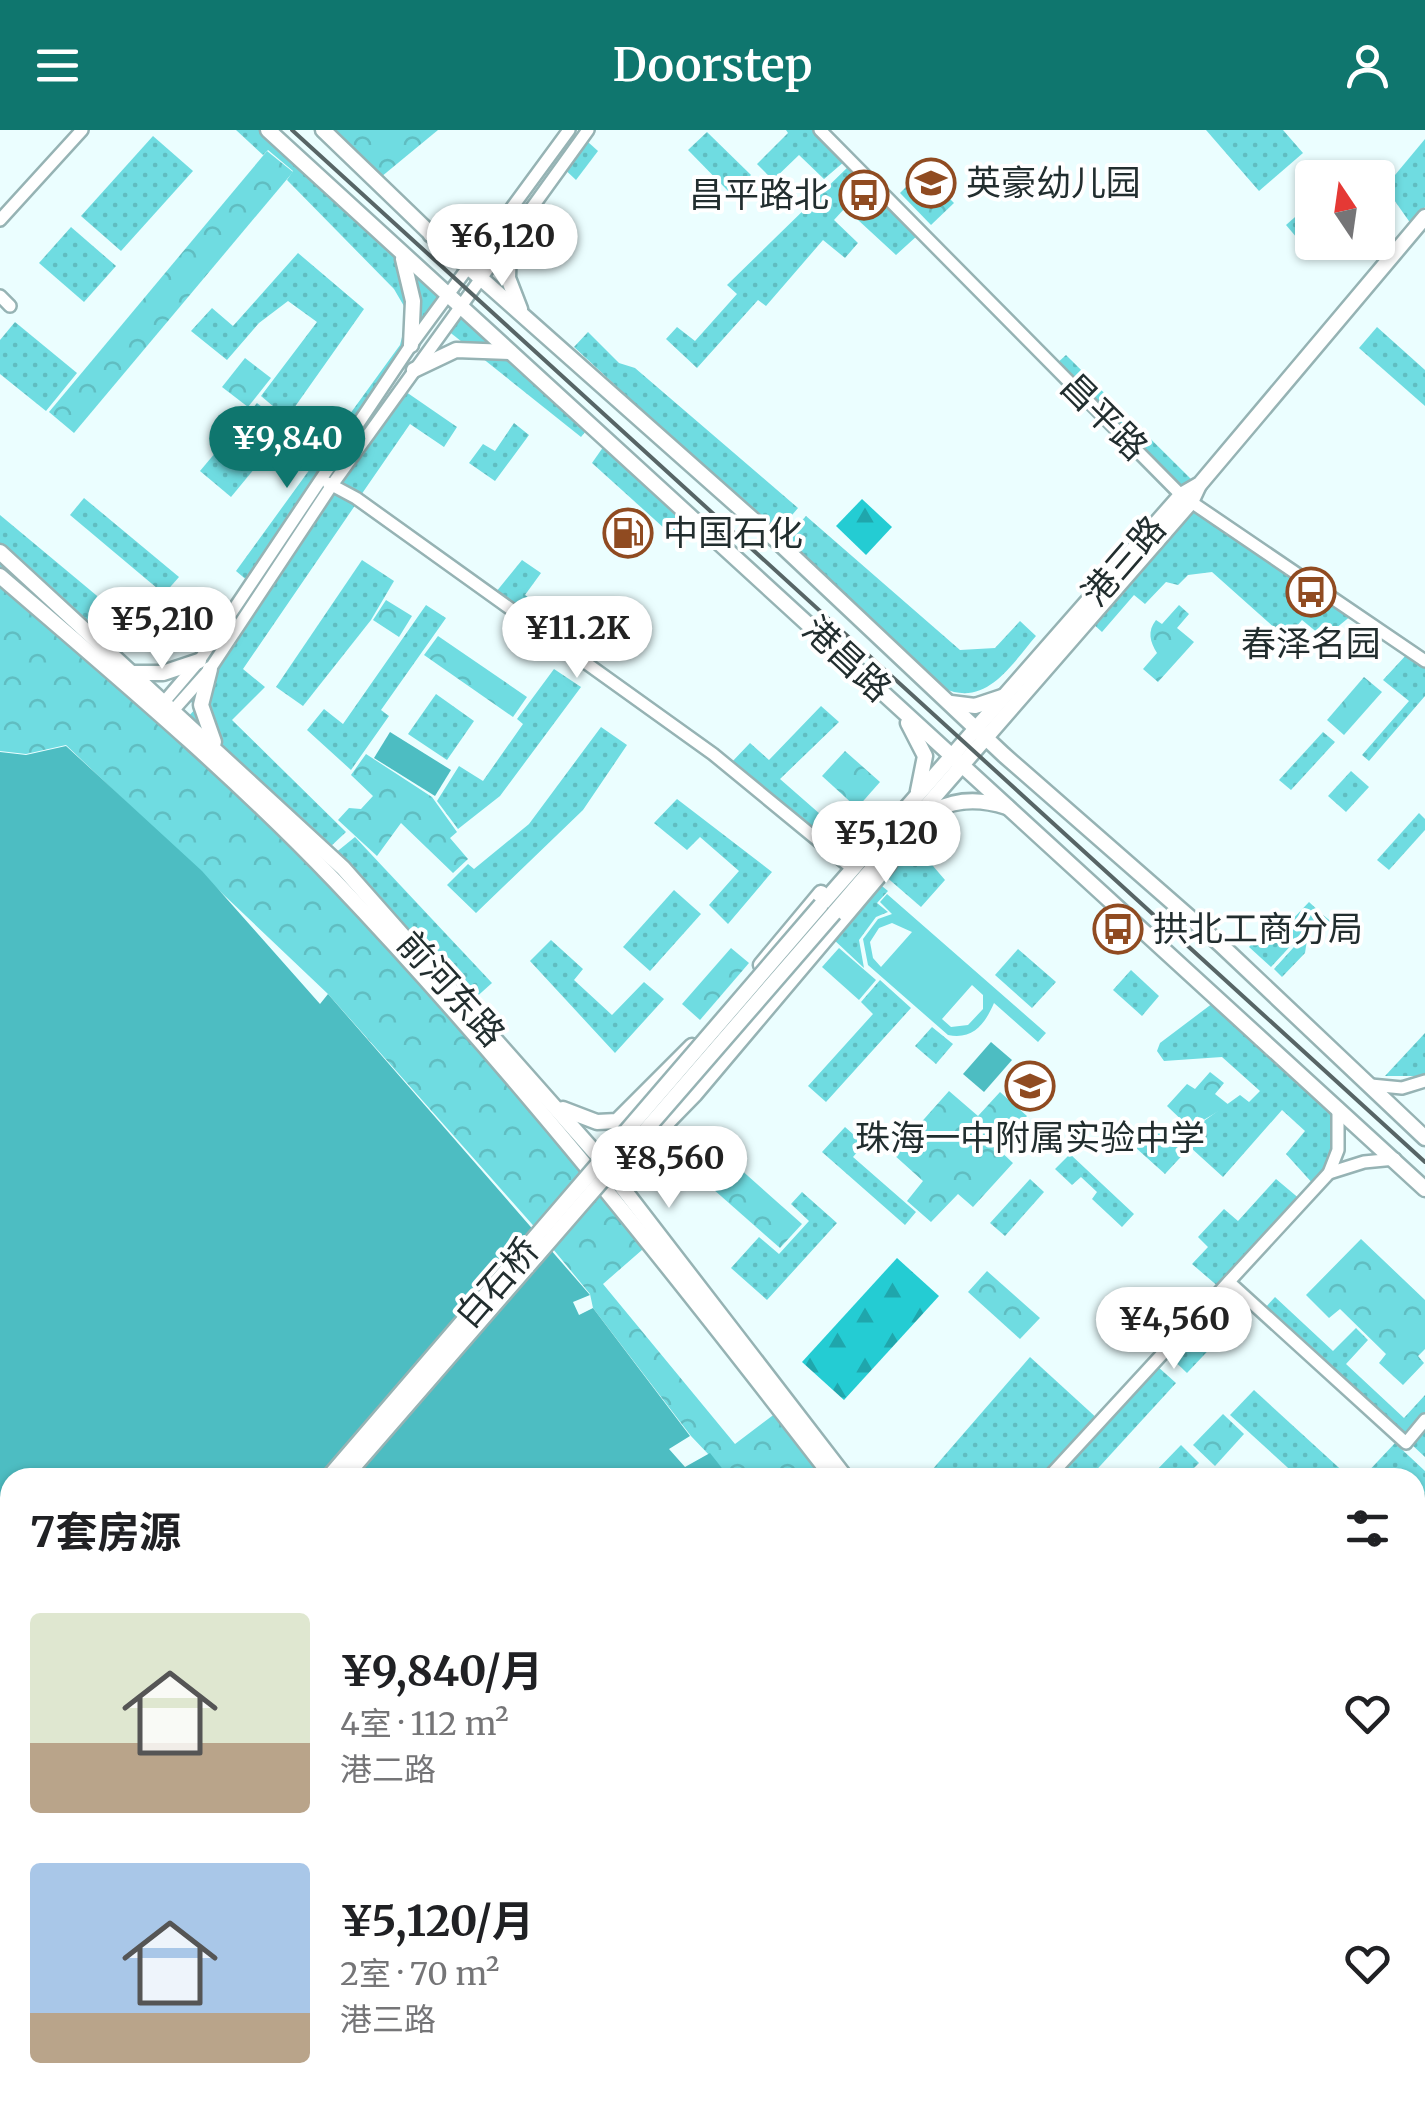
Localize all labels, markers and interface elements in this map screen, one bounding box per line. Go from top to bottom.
text: Doorstep [613,37,812,93]
icon: menu [30,38,85,93]
icon: person [1340,38,1395,93]
school or university icon: 英豪幼儿园 [905,157,957,209]
north arrow [1295,160,1395,260]
map controls [1295,160,1395,260]
place label: 英豪幼儿园 [966,161,1141,205]
bus stop icon: 昌平路北 [838,169,890,221]
place label: 昌平路北 [689,173,829,217]
pin: ¥6,120 [421,204,583,289]
text: ¥6,120 [449,216,555,256]
street label: 昌平路 [1051,364,1157,470]
pin: ¥9,840 [206,406,368,491]
text: ¥9,840 [231,418,343,458]
fuel station icon: 中国石化 [602,507,654,559]
street label: 港三路 [1073,507,1175,615]
place label: 中国石化 [663,511,803,555]
bus stop icon: 春泽名园 [1285,566,1337,618]
pin: ¥5,210 [81,587,243,672]
pin: ¥11.2K [496,596,658,681]
text: ¥5,210 [110,599,214,639]
street label: 港昌路 [794,607,900,711]
text: ¥11.2K [524,608,630,648]
place label: 春泽名园 [1241,622,1381,666]
pin: ¥5,120 [805,801,967,886]
text: ¥5,120 [834,813,938,853]
bus stop icon: 拱北工商分局 [1092,903,1144,955]
place label: 拱北工商分局 [1153,907,1363,951]
street label: 前河东路 [388,922,514,1056]
school or university icon: 珠海一中附属实验中学 [1004,1060,1056,1112]
place label: 珠海一中附属实验中学 [855,1116,1205,1160]
pin: ¥8,560 [588,1126,750,1211]
text: ¥8,560 [613,1138,725,1178]
street label: 白石桥 [446,1229,548,1337]
pin: ¥4,560 [1093,1287,1255,1372]
text: ¥4,560 [1118,1299,1230,1339]
icon: filters [1340,1501,1395,1556]
text: 7套房源 [30,1506,181,1558]
text: ¥9,840/月 [340,1645,543,1697]
icon: home [110,1653,230,1773]
icon: heart [1340,1686,1395,1741]
text: 4室 · 112 m² [340,1704,509,1744]
text: 港二路 [340,1750,436,1790]
text: ¥5,120/月 [340,1895,534,1947]
icon: home [110,1903,230,2023]
icon: heart [1340,1936,1395,1991]
text: 2室 · 70 m² [340,1954,499,1994]
text: 港三路 [340,2000,436,2040]

